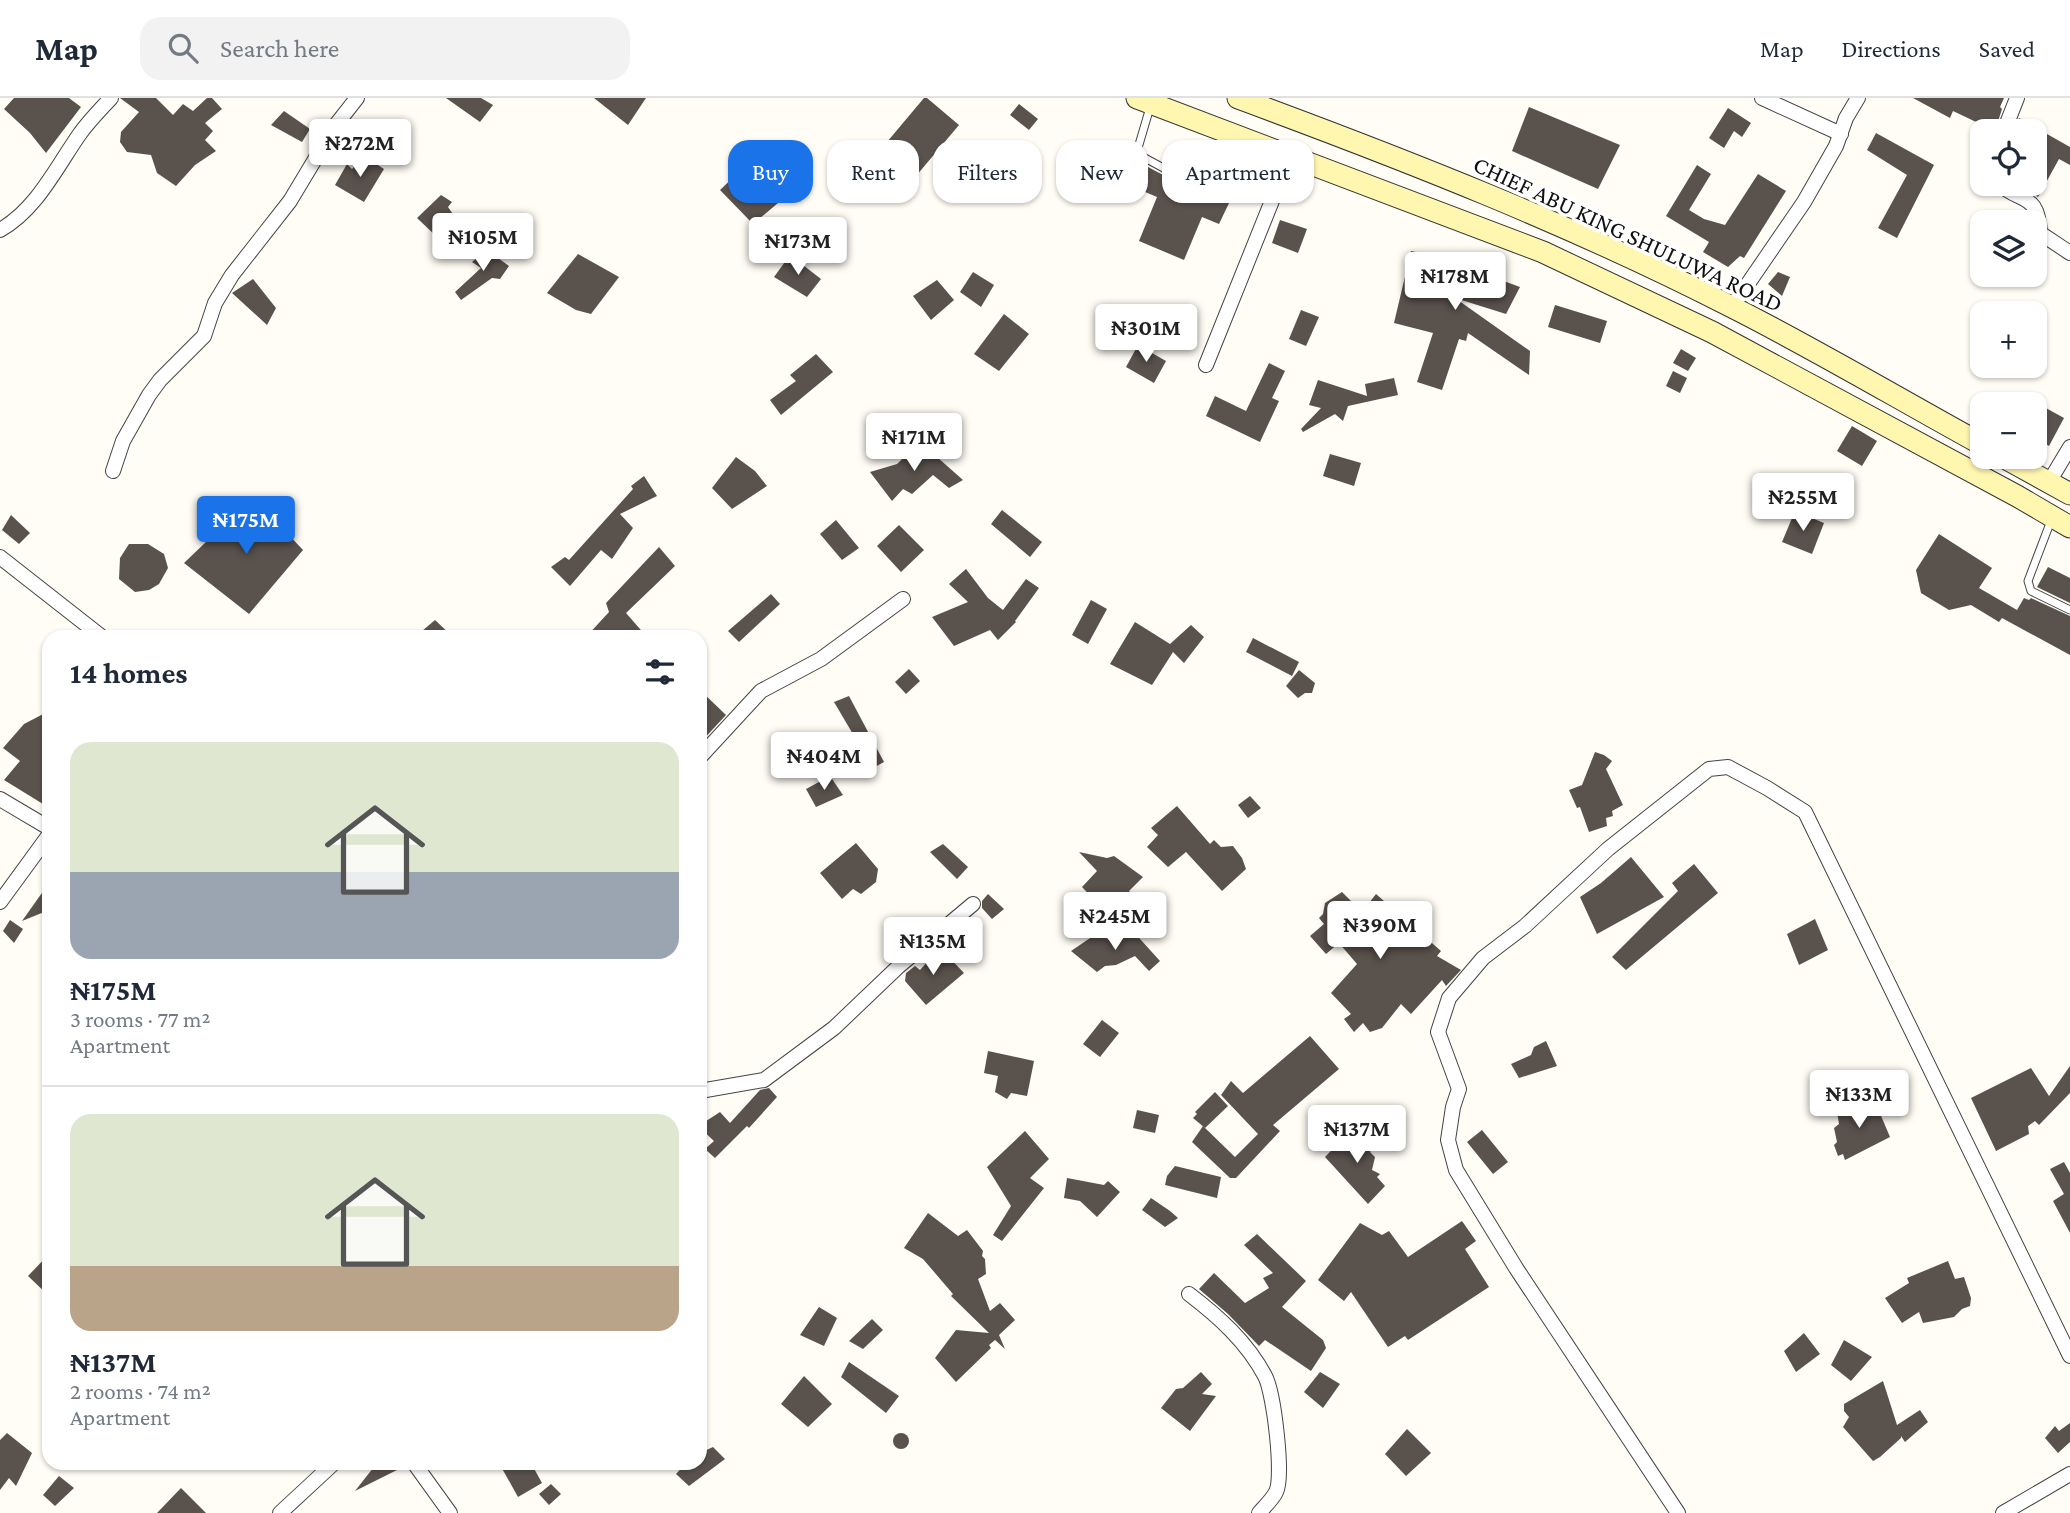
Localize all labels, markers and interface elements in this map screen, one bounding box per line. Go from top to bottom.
search box [140,17,630,80]
icon: search [164,29,202,67]
text: Map [35,30,98,67]
text: Search here [220,34,339,63]
text: Map [1760,35,1804,62]
text: Directions [1842,35,1941,62]
text: Saved [1979,35,2035,62]
map controls [1970,119,2047,469]
button: locate [1970,119,2047,196]
pin: ₦272M [311,120,409,179]
text: ₦272M [325,129,395,155]
chip: Buy [728,140,813,203]
chip: Rent [827,140,919,203]
chip: Filters [933,140,1042,203]
chip: New [1056,140,1148,203]
chip: Apartment [1162,140,1314,203]
street label: CHIEF ABU KING SHULUWA ROAD [1469,150,1787,317]
button: layers [1970,210,2047,287]
pin: ₦105M [434,214,532,273]
pin: ₦173M [749,218,847,277]
text: ₦105M [448,223,518,249]
text: ₦173M [765,227,831,253]
pin: ₦178M [1406,252,1504,312]
text: ₦178M [1421,262,1489,288]
button: + [1970,301,2047,378]
pin: ₦301M [1097,304,1195,364]
text: ₦301M [1111,314,1181,340]
button: − [1970,392,2047,469]
pin: ₦171M [865,414,963,473]
text: ₦171M [882,423,946,449]
pin: ₦255M [1754,474,1852,533]
text: ₦255M [1768,483,1838,509]
pin: ₦175M [197,496,295,556]
text: ₦175M [213,506,279,532]
icon: filters [641,653,679,691]
text: 14 homes [70,656,188,689]
pin: ₦404M [775,732,873,792]
text: ₦404M [787,742,861,768]
icon: home [312,787,438,913]
pin: ₦245M [1066,892,1164,952]
text: ₦245M [1080,902,1150,928]
pin: ₦390M [1331,902,1429,961]
text: ₦390M [1343,911,1417,937]
pin: ₦135M [884,918,982,977]
text: ₦135M [900,927,966,953]
text: ₦175M [70,973,156,1006]
text: 3 rooms · 77 m² [70,1006,210,1032]
text: Apartment [70,1032,170,1058]
pin: ₦133M [1810,1070,1908,1130]
text: ₦133M [1826,1080,1892,1106]
pin: ₦137M [1308,1105,1406,1165]
text: ₦137M [1324,1115,1390,1141]
icon: home [312,1159,438,1285]
text: ₦137M [70,1345,156,1378]
text: 2 rooms · 74 m² [70,1378,211,1404]
text: Apartment [70,1404,170,1430]

